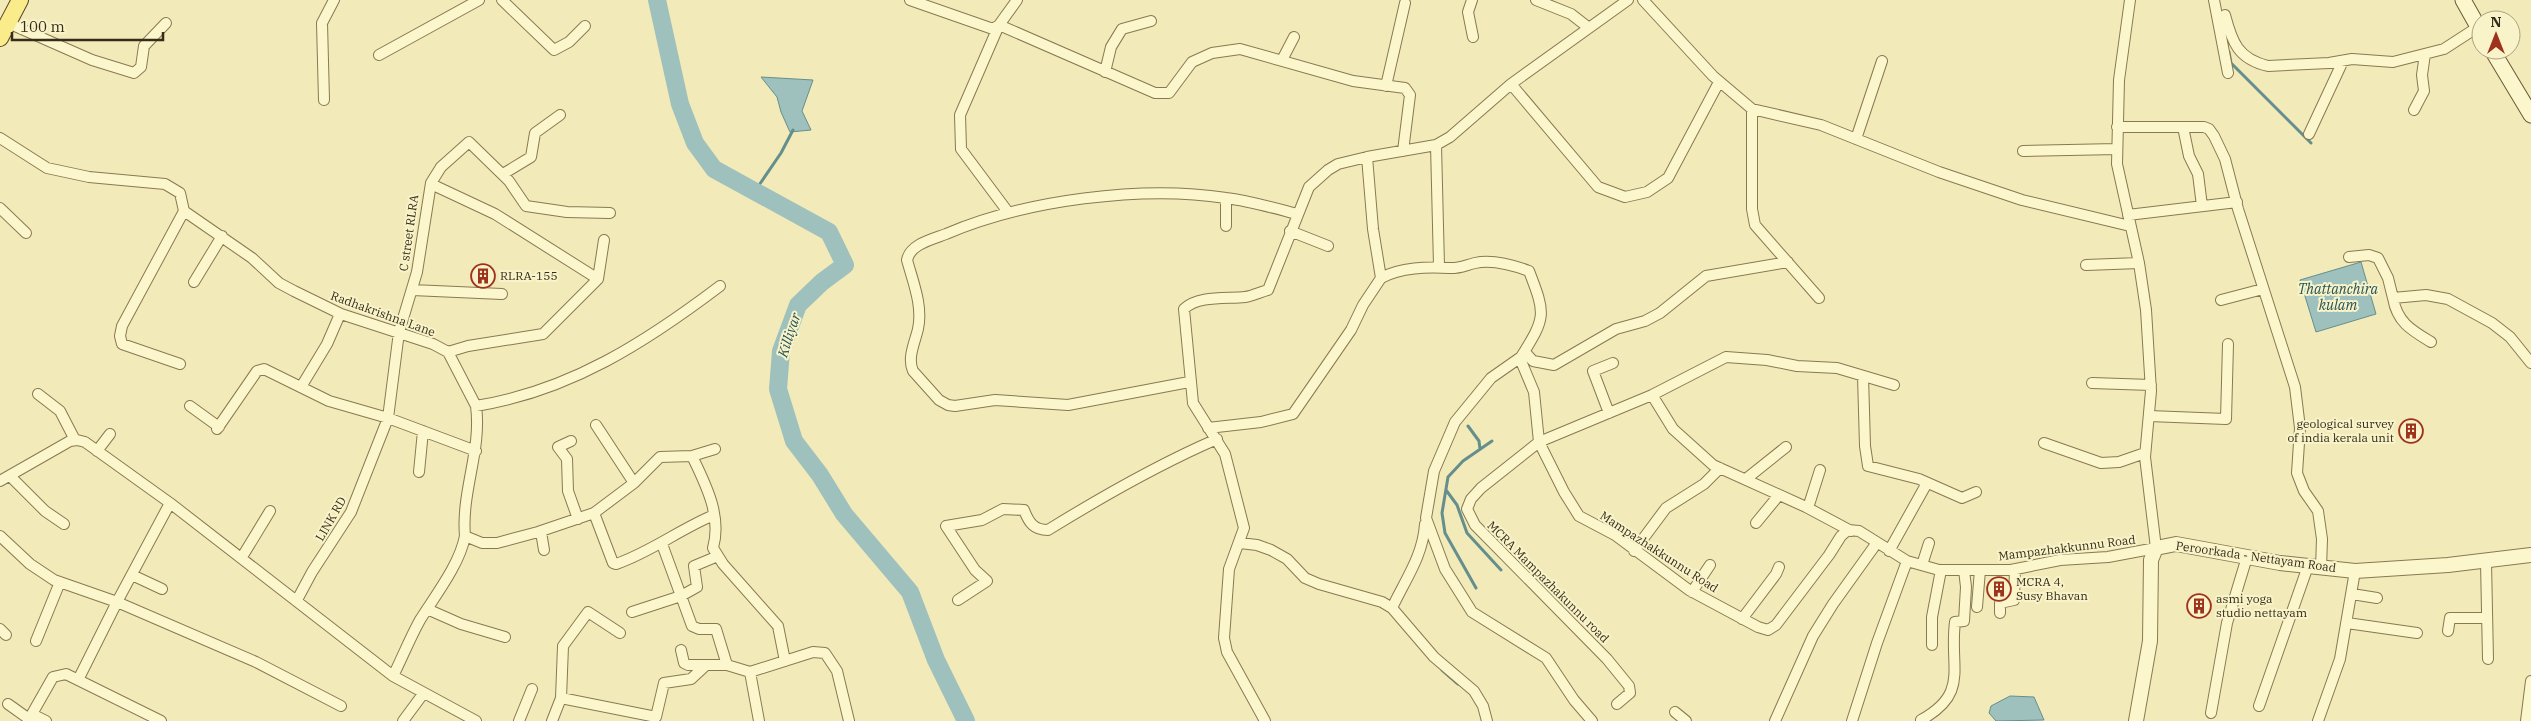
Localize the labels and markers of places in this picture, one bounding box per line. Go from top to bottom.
building icon: RLRA-155 [470,263,496,289]
place label: RLRA-155 [500,268,558,283]
place label: geological survey of india kerala unit [2287,416,2395,445]
building icon: geological survey of india kerala unit [2398,418,2424,444]
place label: MCRA 4, Susy Bhavan [2016,574,2088,603]
building icon: MCRA 4, Susy Bhavan [1986,576,2012,602]
place label: asmi yoga studio nettayam [2216,591,2308,620]
building icon: asmi yoga studio nettayam [2186,593,2212,619]

